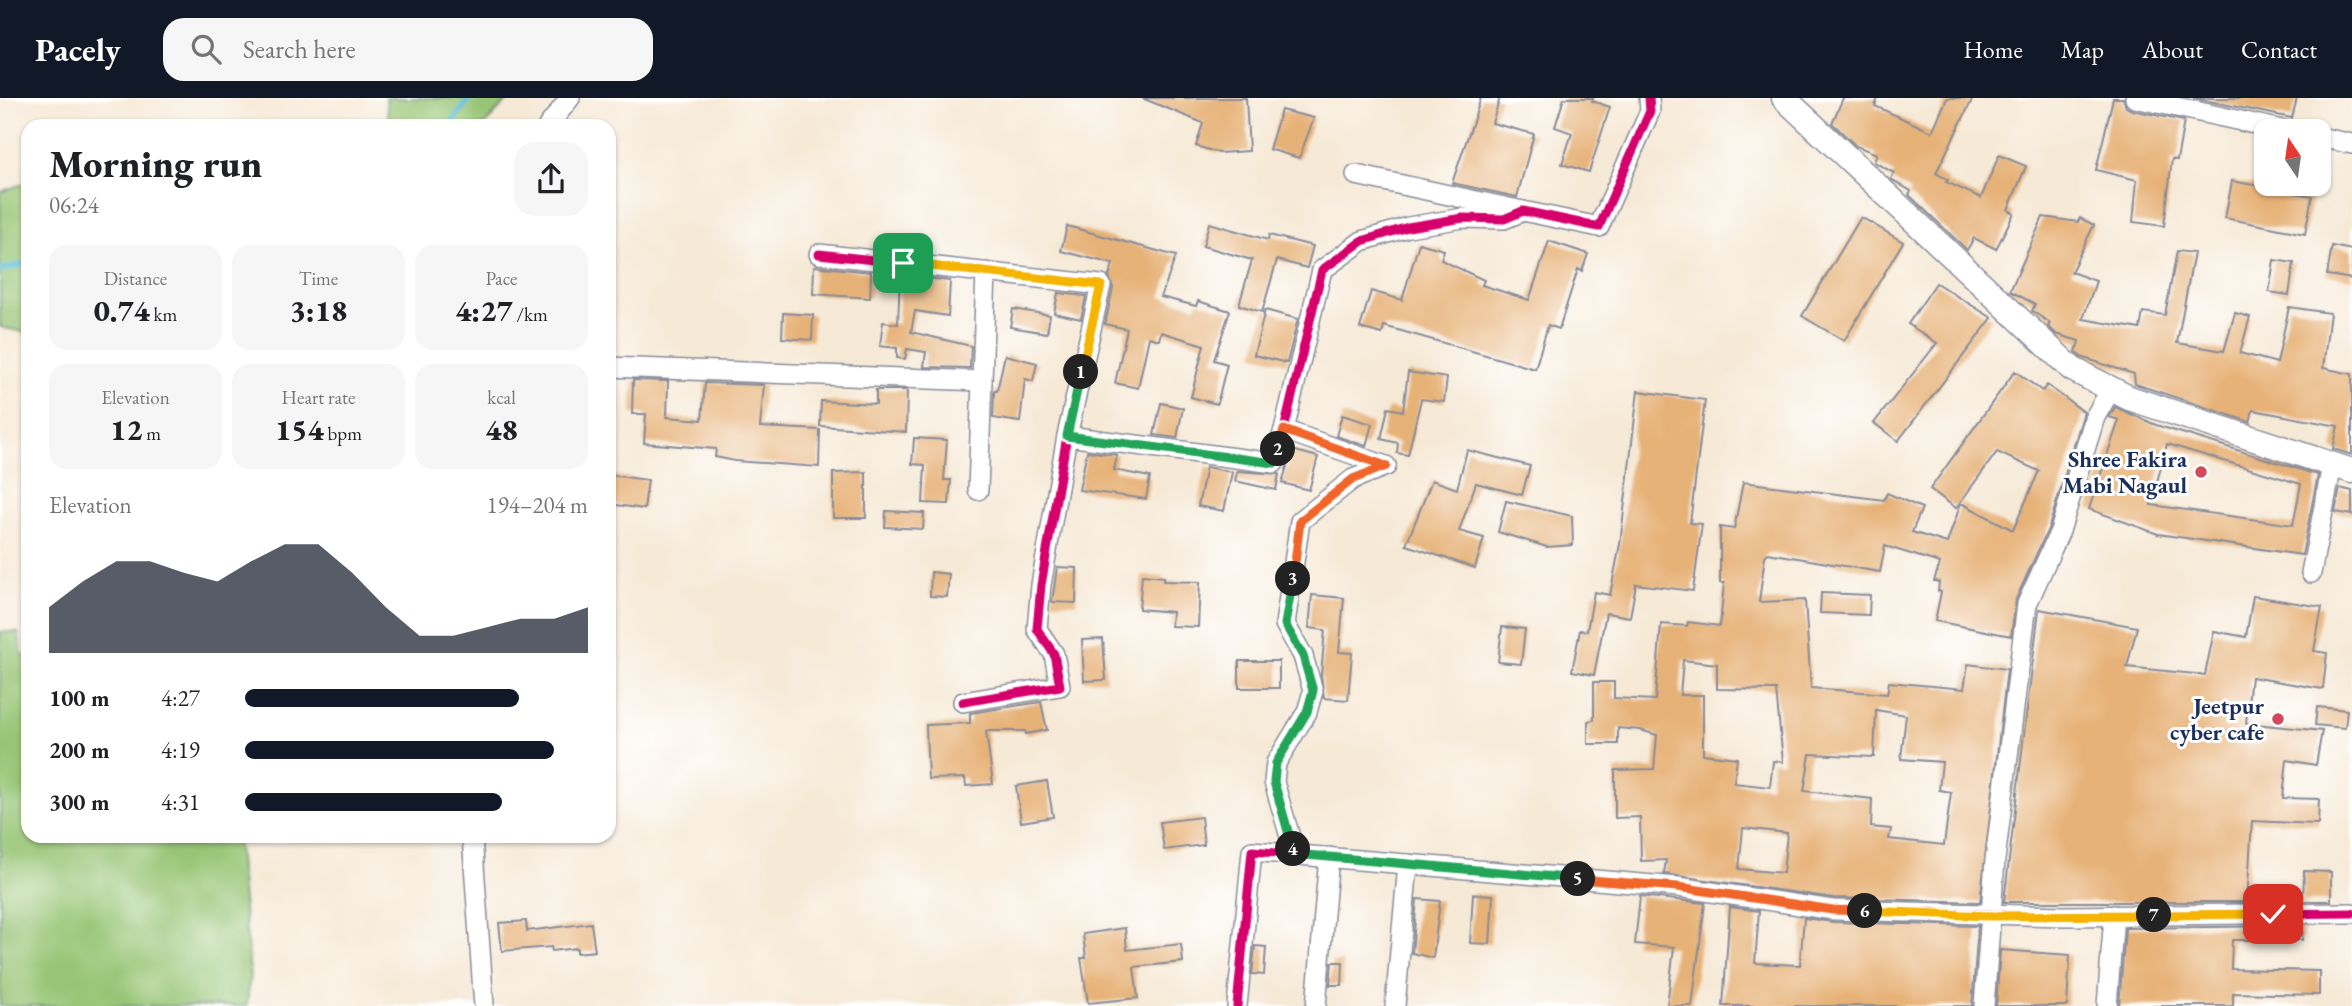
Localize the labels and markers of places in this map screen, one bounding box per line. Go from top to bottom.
pin [873,233,933,293]
pin: 1 [1064,354,1098,390]
pin: 2 [1260,432,1296,466]
place label: Shree Fakira Mabi Nagaul [2062,444,2188,500]
marker: Shree Fakira Mabi Nagaul [2193,464,2209,480]
pin: 3 [1276,561,1310,596]
place label: Jeetpur cyber cafe [2170,691,2264,747]
marker: Jeetpur cyber cafe [2270,711,2286,727]
pin: 4 [1276,832,1310,866]
pin: 5 [1560,862,1596,896]
pin [2243,884,2303,944]
pin: 6 [1848,894,1882,928]
pin: 7 [2136,898,2172,932]

